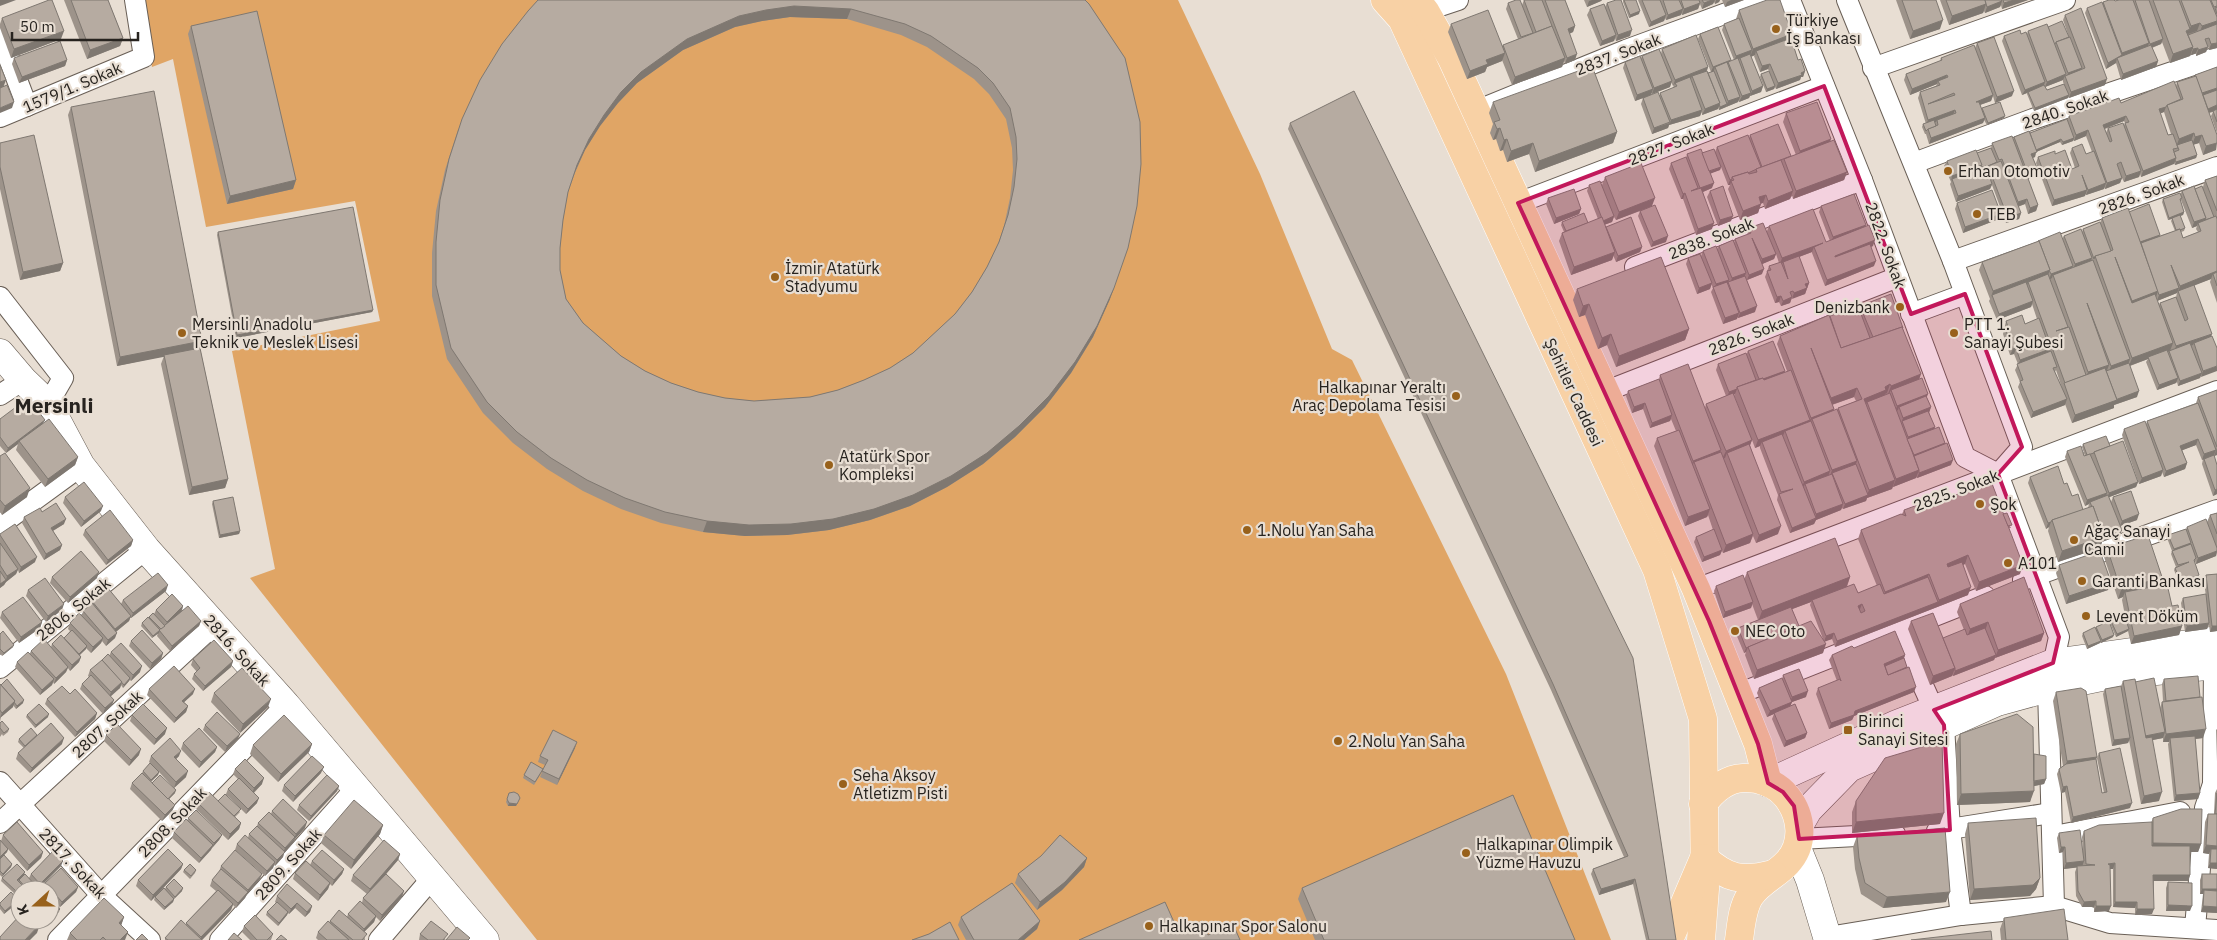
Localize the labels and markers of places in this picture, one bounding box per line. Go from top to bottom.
place label: Türkiye İş Bankası [1786,10,1861,48]
marker: Türkiye İş Bankası [1770,23,1782,35]
place label: Erhan Otomotiv [1958,161,2070,181]
marker: Erhan Otomotiv [1942,165,1954,177]
place label: TEB [1987,204,2016,224]
marker: TEB [1971,208,1983,220]
place label: İzmir Atatürk Stadyumu [785,258,880,296]
marker: İzmir Atatürk Stadyumu [769,271,781,283]
place label: Denizbank [1815,297,1891,317]
marker: Denizbank [1894,301,1906,313]
place label: Mersinli Anadolu Teknik ve Meslek Lisesi [192,314,358,352]
place label: PTT 1. Sanayi Şubesi [1964,314,2063,352]
marker: Mersinli Anadolu Teknik ve Meslek Lisesi [176,327,188,339]
marker: PTT 1. Sanayi Şubesi [1948,327,1960,339]
place label: Halkapınar Yeraltı Araç Depolama Tesisi [1292,377,1446,415]
marker: Halkapınar Yeraltı Araç Depolama Tesisi [1450,390,1462,402]
place label: Atatürk Spor Kompleksi [839,446,930,484]
marker: Atatürk Spor Kompleksi [823,459,835,471]
place label: Şok [1990,494,2017,514]
marker: Şok [1974,498,1986,510]
place label: 1.Nolu Yan Saha [1257,520,1374,540]
place label: Ağaç Sanayi Camii [2084,521,2170,559]
marker: 1.Nolu Yan Saha [1241,524,1253,536]
marker: Ağaç Sanayi Camii [2068,534,2080,546]
place label: A101 [2018,553,2057,573]
marker: A101 [2002,557,2014,569]
place label: Garanti Bankası [2092,571,2205,591]
marker: Garanti Bankası [2076,575,2088,587]
place label: Levent Döküm [2096,606,2199,626]
marker: Levent Döküm [2080,610,2092,622]
place label: NEC Oto [1745,621,1805,641]
marker: NEC Oto [1729,625,1741,637]
place label: Birinci Sanayi Sitesi [1858,711,1949,749]
marker: Birinci Sanayi Sitesi [1842,724,1854,736]
place label: 2.Nolu Yan Saha [1348,731,1465,751]
marker: 2.Nolu Yan Saha [1332,735,1344,747]
place label: Seha Aksoy Atletizm Pisti [853,765,948,803]
marker: Seha Aksoy Atletizm Pisti [837,778,849,790]
place label: Halkapınar Olimpik Yüzme Havuzu [1476,834,1614,872]
marker: Halkapınar Olimpik Yüzme Havuzu [1460,847,1472,859]
place label: Halkapınar Spor Salonu [1159,916,1327,936]
marker: Halkapınar Spor Salonu [1143,920,1155,932]

